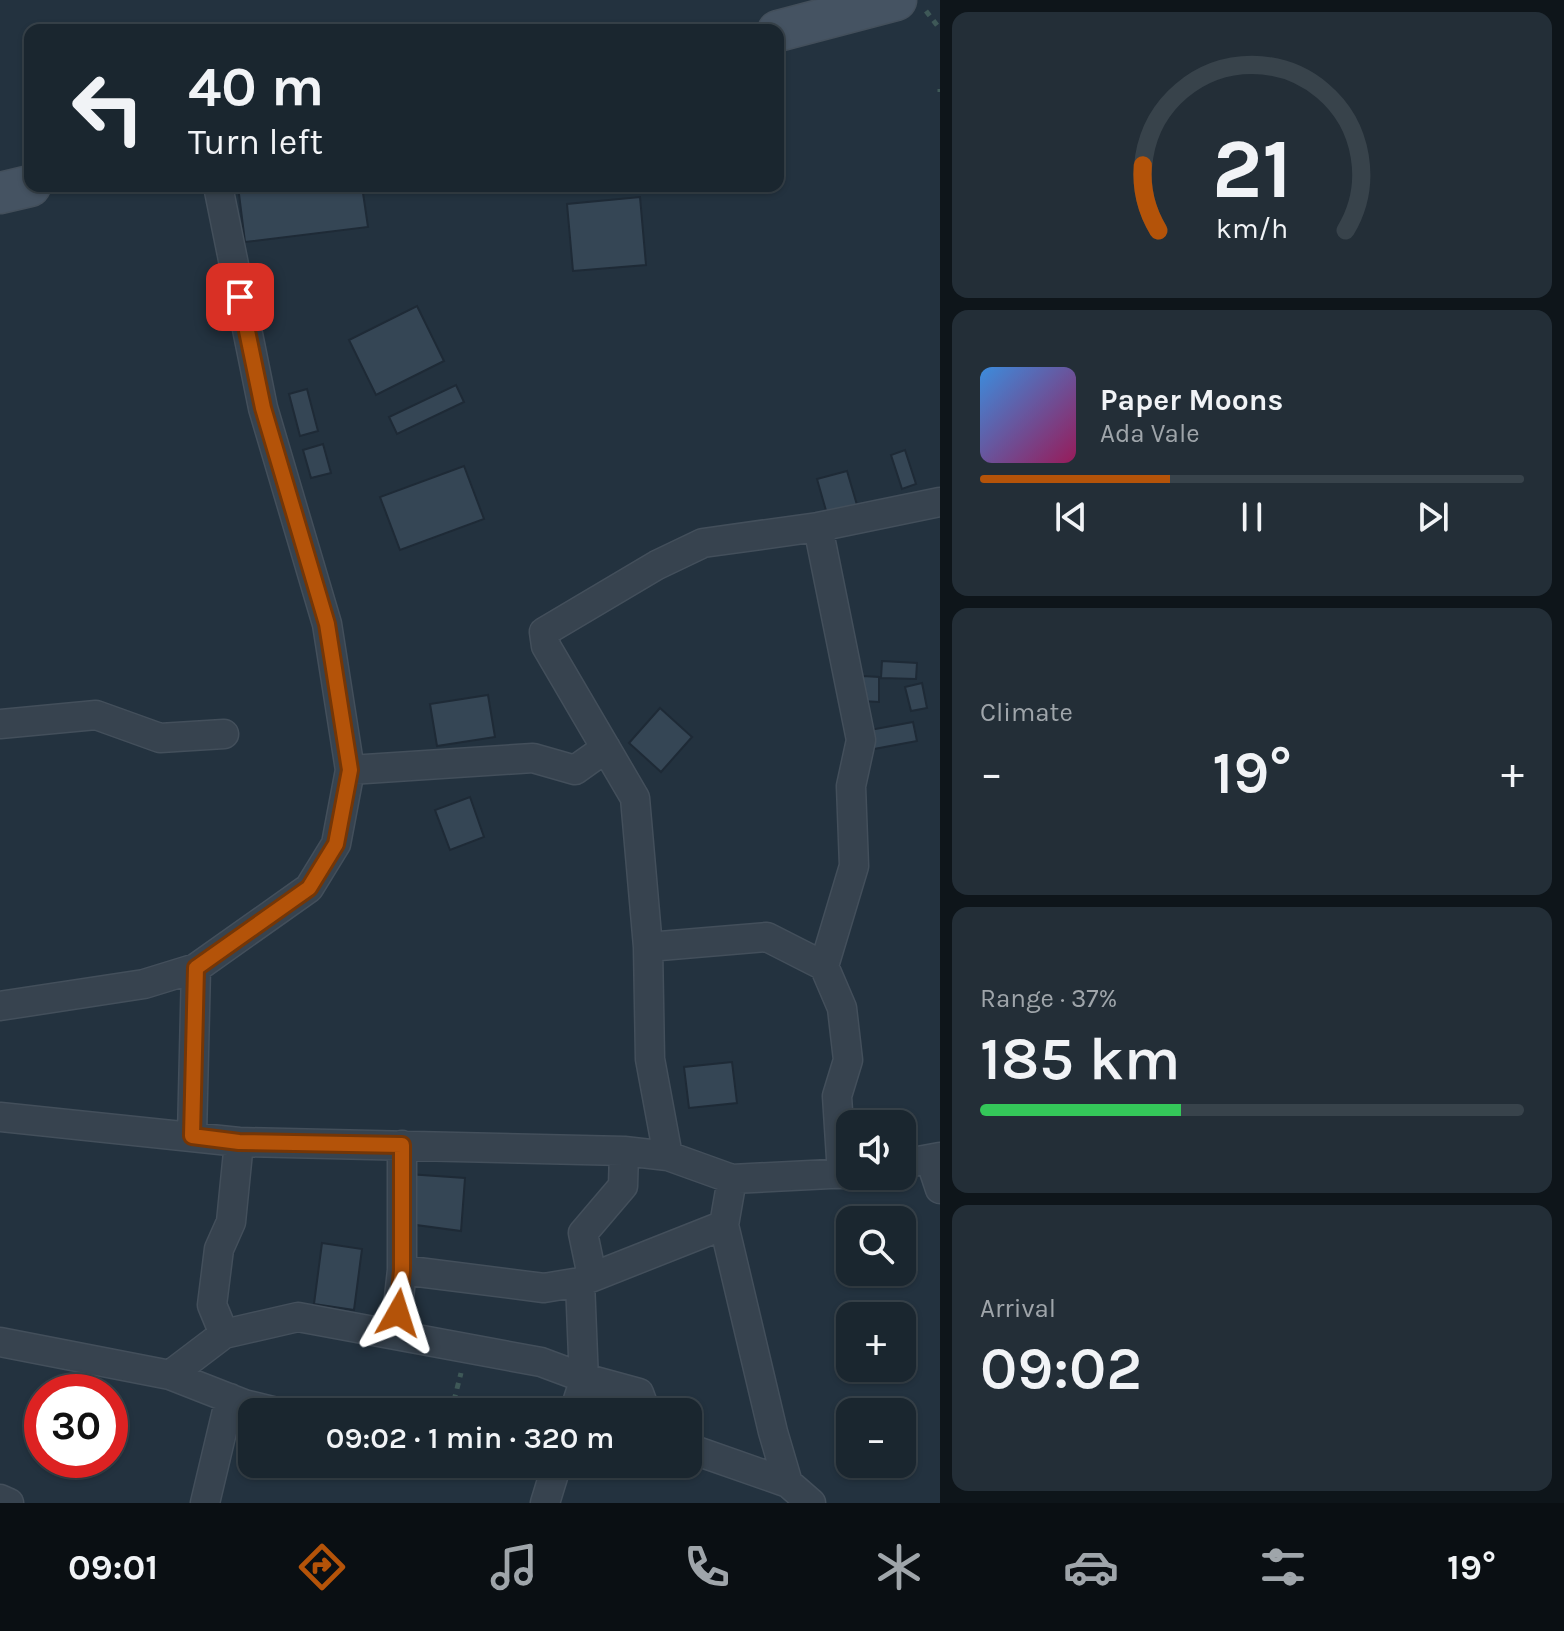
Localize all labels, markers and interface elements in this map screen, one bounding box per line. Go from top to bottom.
text: 40 m [188,54,324,119]
icon: left [56,56,160,160]
text: Turn left [188,121,323,163]
text: 21 [1212,121,1292,218]
text: km/h [1216,212,1288,245]
pin [206,263,274,331]
icon: arrive [218,275,262,319]
text: Paper Moons [1100,382,1283,418]
text: Ada Vale [1100,418,1200,449]
icon: previous [1049,495,1093,539]
icon: pause [1230,495,1274,539]
icon: next [1411,495,1455,539]
text: Climate [980,697,1073,728]
text: 19° [1212,738,1292,808]
text: − [980,748,1003,799]
text: + [1501,748,1524,799]
text: Range · 37% [980,983,1117,1014]
text: 185 km [980,1024,1181,1094]
map controls [836,1110,916,1478]
button: sound [836,1110,916,1190]
button: search [836,1206,916,1286]
position arrow [356,1271,440,1355]
text: Arrival [980,1293,1056,1324]
button: + [836,1302,916,1382]
text: 09:02 [980,1334,1142,1404]
speed limit sign: 30 [24,1374,128,1478]
button: − [836,1398,916,1478]
text: 09:02 · 1 min · 320 m [326,1420,614,1456]
icon: directions [294,1539,350,1595]
icon: music [486,1539,542,1595]
icon: phone [679,1539,735,1595]
icon: climate [871,1539,927,1595]
icon: car [1063,1539,1119,1595]
icon: filters [1255,1539,1311,1595]
text: 09:01 [68,1546,158,1588]
text: 19° [1447,1546,1496,1588]

